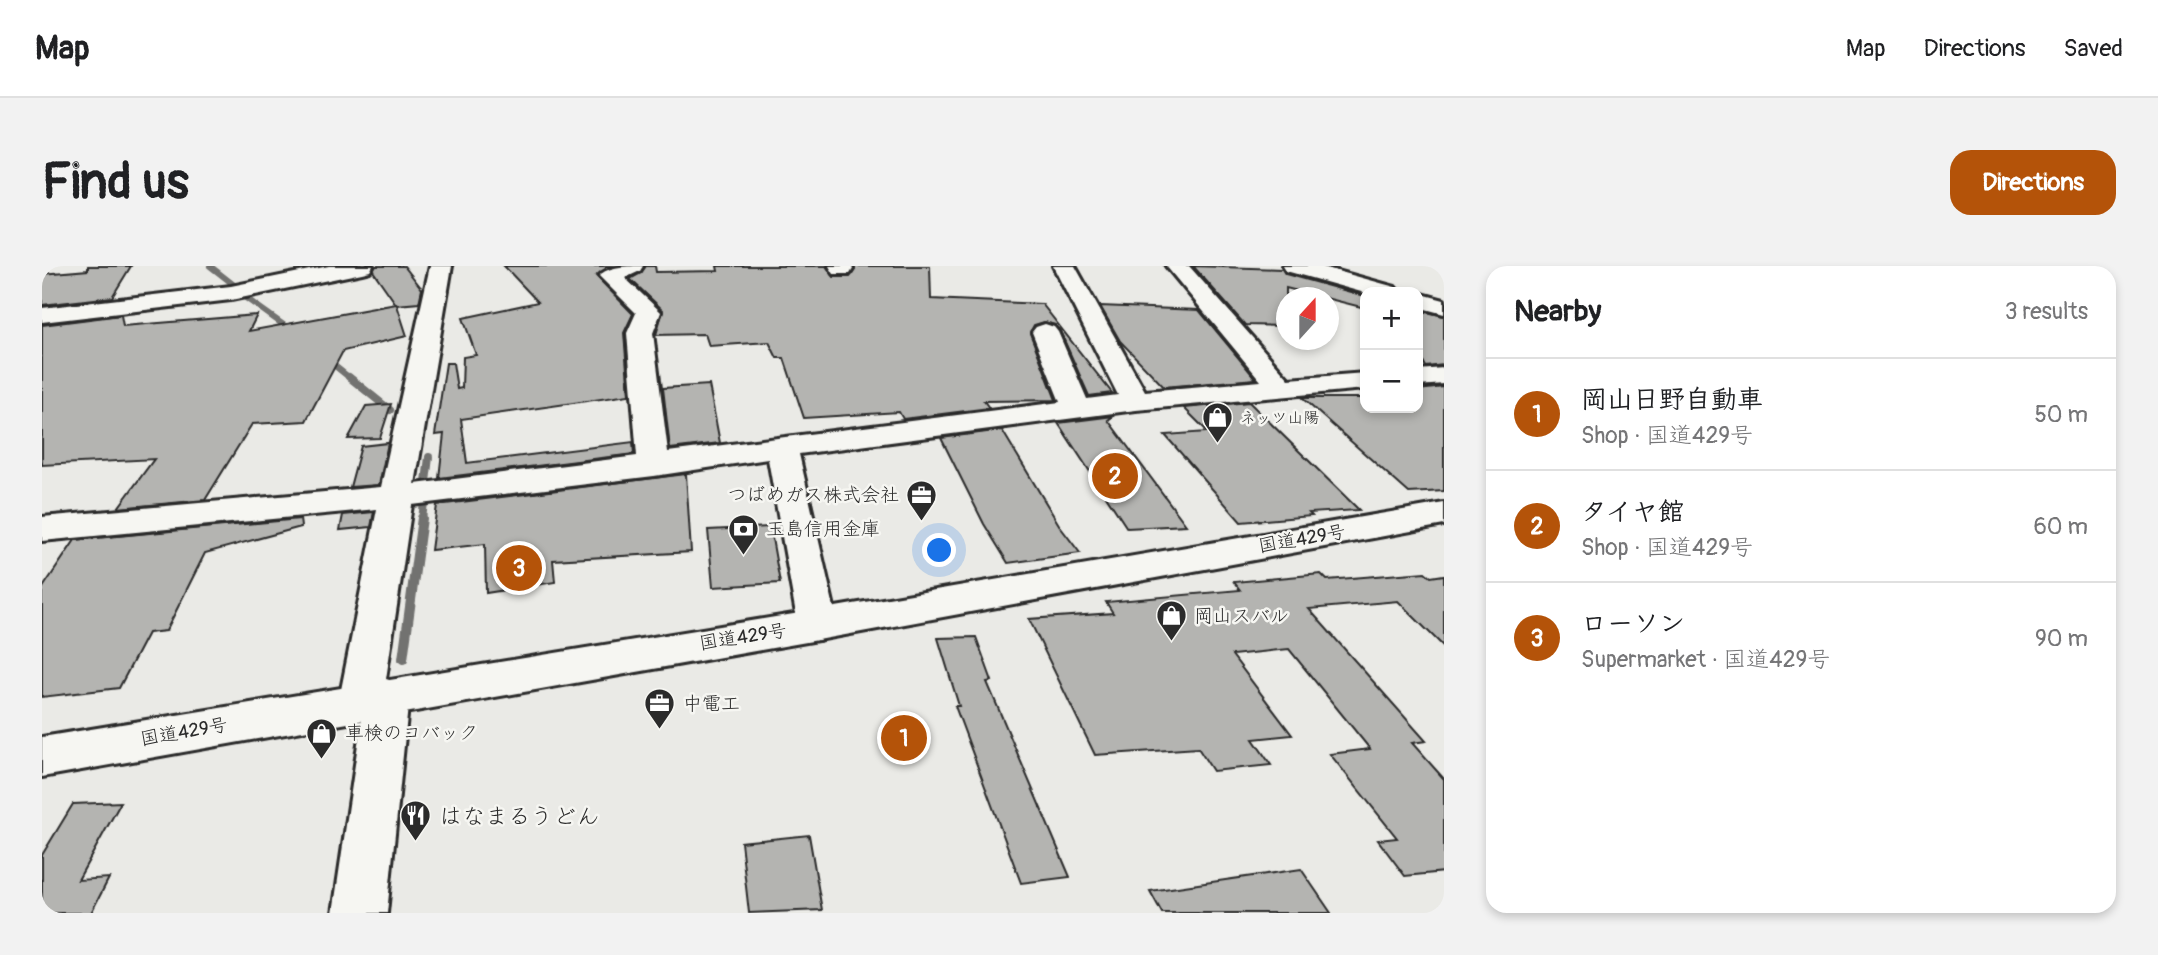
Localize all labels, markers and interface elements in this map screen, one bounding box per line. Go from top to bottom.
text: Map [35,28,90,69]
text: Map [1846,34,1886,63]
text: Directions [1924,34,2025,63]
text: Saved [2063,34,2123,63]
button: Directions [1950,150,2116,215]
text: Find us [42,152,189,213]
north arrow [1276,287,1339,350]
map controls [1360,287,1423,413]
button: + [1360,287,1423,350]
text: Nearby [1514,293,1601,330]
text: 3 results [2005,297,2088,326]
button: − [1360,350,1423,413]
text: 岡山日野自動車 [1581,384,1763,416]
text: 1 [1533,400,1542,429]
text: 50 m [2034,400,2088,429]
shop icon: ネッツ山陽 [1200,401,1234,445]
place label: ネッツ山陽 [1240,408,1319,428]
text: Shop · 国道429号 [1581,421,1753,450]
pin: 2 [1092,450,1138,502]
office icon: つばめガス株式会社 [905,478,939,522]
place label: つばめガス株式会社 [728,483,899,507]
text: タイヤ館 [1581,496,1684,528]
bank icon: 玉島信用金庫 [726,512,760,556]
text: 2 [1531,512,1543,541]
text: 60 m [2033,512,2088,541]
place label: 玉島信用金庫 [766,517,880,541]
street label: 国道429号 [1256,520,1348,558]
your location [922,533,956,567]
text: Shop · 国道429号 [1581,533,1753,562]
pin: 3 [496,542,542,594]
shop icon: 岡山スバル [1154,599,1188,643]
place label: 岡山スバル [1194,604,1289,628]
text: ローソン [1581,608,1685,640]
street label: 国道429号 [697,618,789,656]
text: 3 [1531,624,1543,653]
text: 90 m [2035,624,2088,653]
text: Supermarket · 国道429号 [1581,645,1830,674]
office icon: 中電工 [643,687,677,731]
place label: 中電工 [683,692,740,716]
pin: 1 [881,712,927,764]
street label: 国道429号 [138,713,230,751]
shop icon: 車検のコバック [305,716,339,760]
place label: 車検のコバック [345,721,478,745]
restaurant icon: はなまるうどん [399,799,433,843]
place label: はなまるうどん [439,802,600,831]

